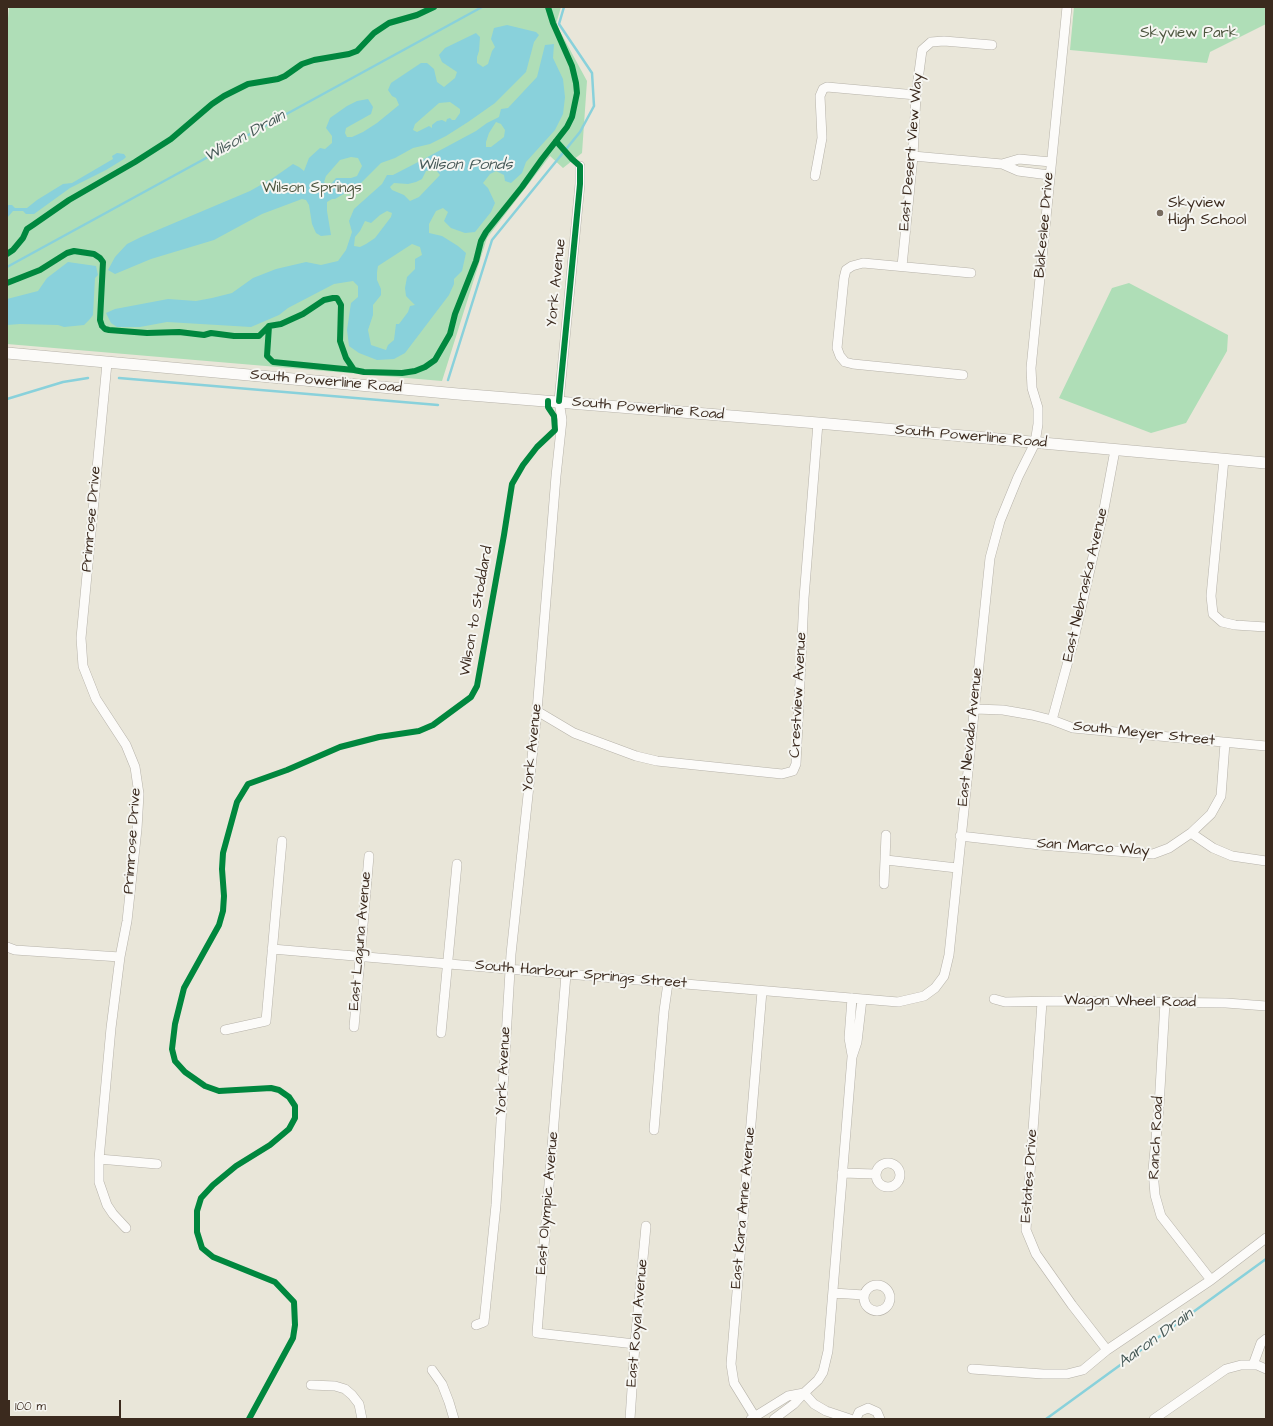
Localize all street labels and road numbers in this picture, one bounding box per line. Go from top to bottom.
street label: East Desert View Way [896,73,928,231]
street label: Blakeslee Drive [1031,171,1059,279]
street label: York Avenue [543,238,571,328]
street label: South Powerline Road [249,366,403,398]
street label: South Powerline Road [571,393,725,425]
street label: South Powerline Road [894,421,1048,453]
street label: Primrose Drive [78,465,106,573]
street label: East Nebraska Avenue [1060,506,1112,664]
street label: Wilson to Stoddard [457,545,497,677]
street label: Crestview Avenue [787,632,811,758]
street label: East Nevada Avenue [955,667,987,807]
street label: York Avenue [519,703,547,793]
street label: South Meyer Street [1072,718,1216,750]
street label: Primrose Drive [120,787,146,895]
street label: San Marco Way [1036,835,1150,861]
street label: East Laguna Avenue [346,871,376,1011]
street label: South Harbour Springs Street [474,957,688,993]
street label: Wagon Wheel Road [1064,992,1196,1012]
street label: York Avenue [493,1026,515,1116]
street label: Ranch Road [1146,1096,1168,1180]
street label: East Kara Anne Avenue [728,1126,760,1290]
street label: Estates Drive [1018,1128,1042,1224]
street label: East Olympic Avenue [533,1131,563,1275]
street label: East Royal Avenue [623,1258,653,1388]

